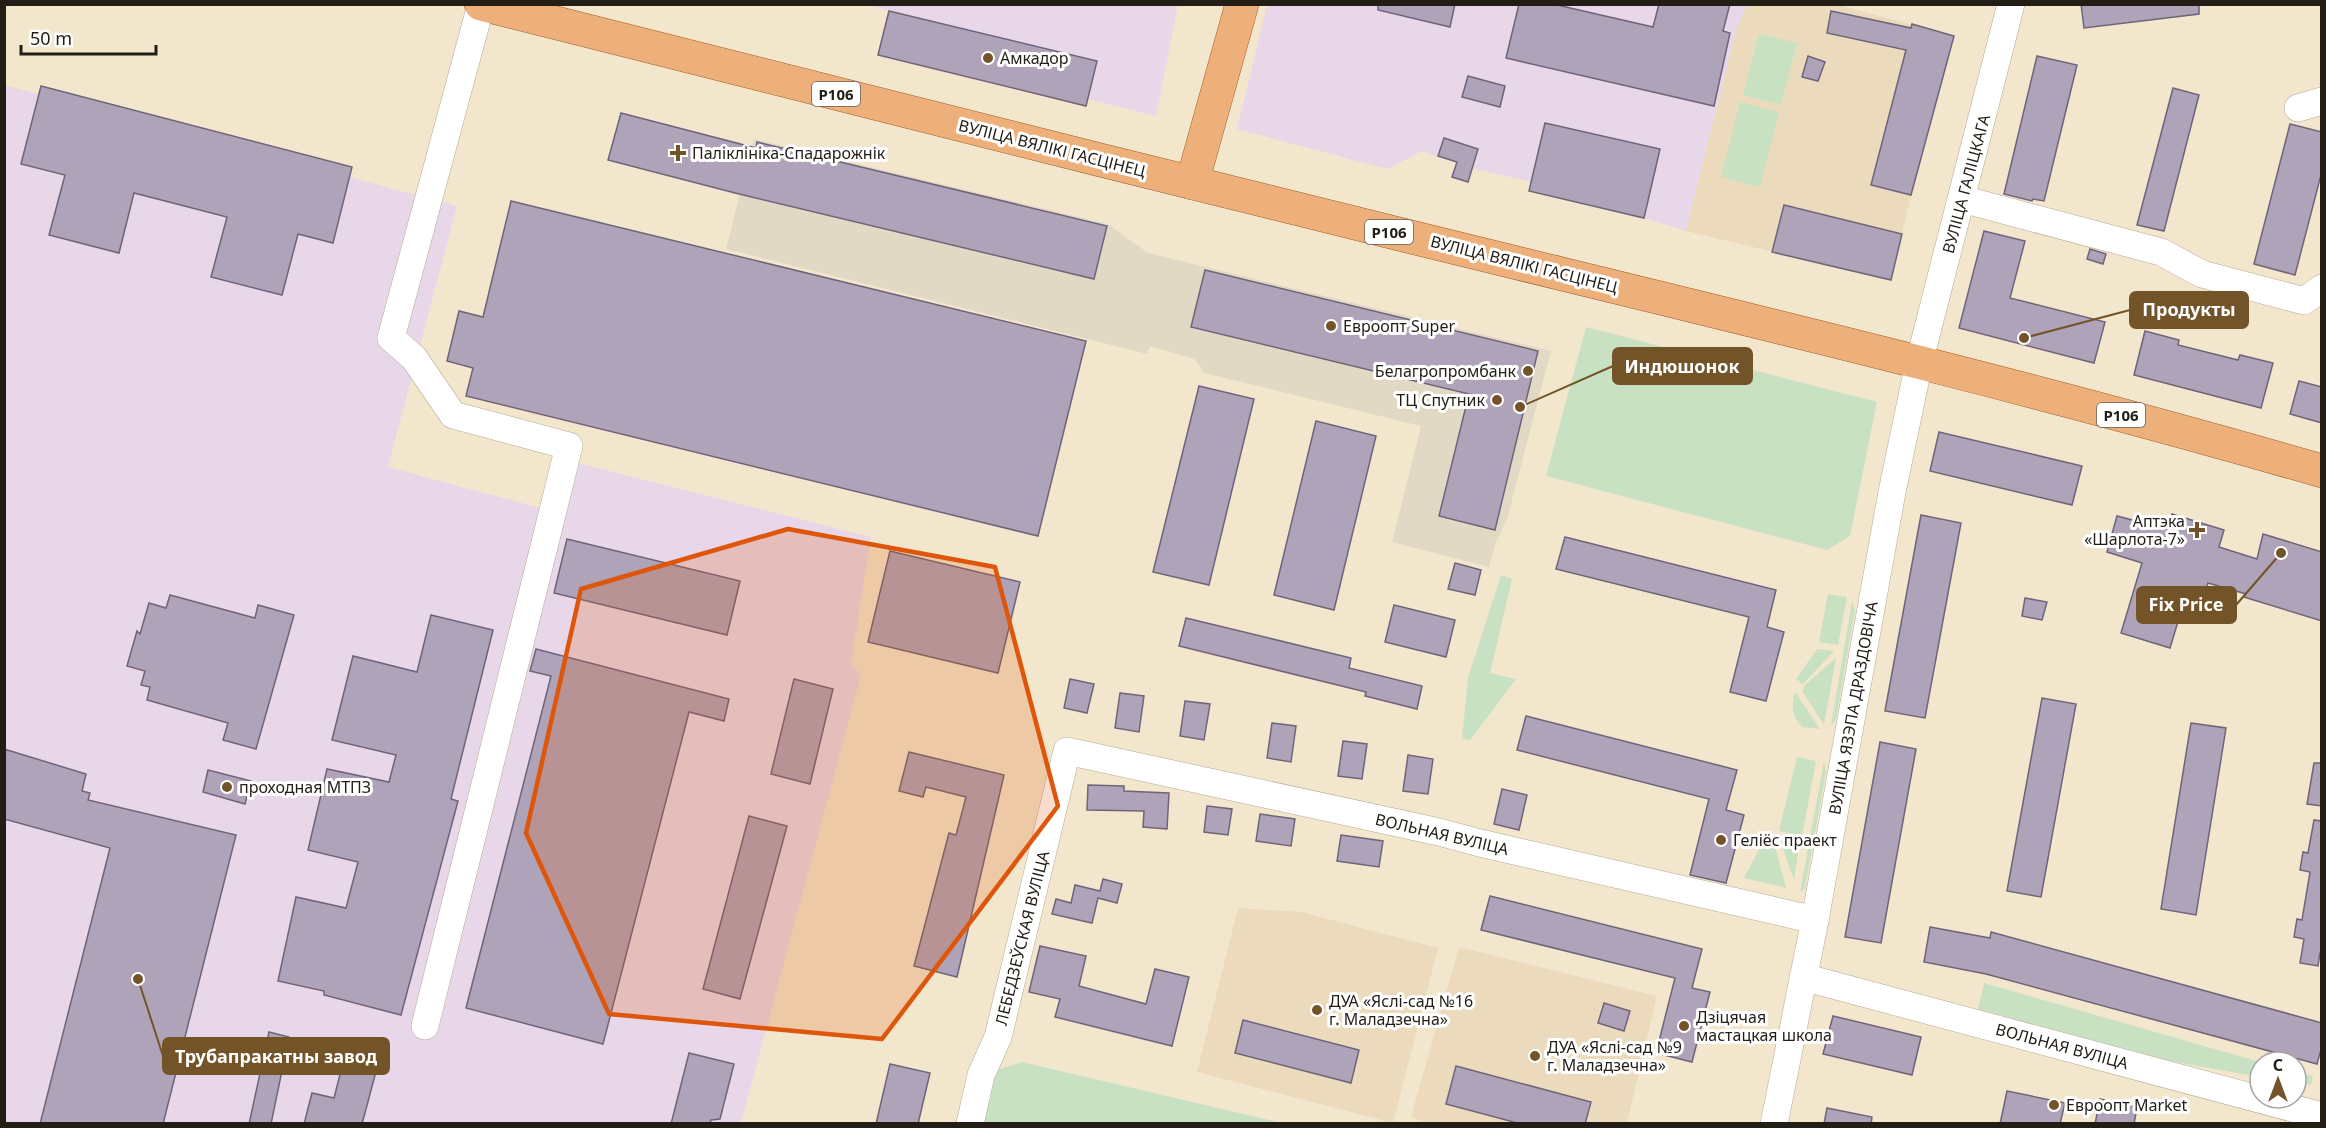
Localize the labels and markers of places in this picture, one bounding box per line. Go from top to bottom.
place label: Амкадор [1000,47,1069,69]
marker: Амкадор [981,51,995,65]
place label: Паліклініка-Спадарожнік [692,142,886,164]
marker: Паліклініка-Спадарожнік [669,144,687,162]
callout: Продукты [2130,292,2248,328]
place label: Евроопт Super [1343,315,1455,337]
marker: Евроопт Super [1324,319,1338,333]
callout: Индюшонок [1613,348,1752,384]
place label: Белагропромбанк [1375,360,1517,382]
marker: Белагропромбанк [1521,364,1535,378]
place label: ТЦ Спутник [1396,389,1485,411]
marker: ТЦ Спутник [1490,393,1504,407]
place label: Аптэка «Шарлота-7» [2084,510,2185,550]
marker: Аптэка «Шарлота-7» [2190,523,2204,537]
callout: Fix Price [2137,587,2236,623]
place label: проходная МТПЗ [239,776,371,798]
marker: проходная МТПЗ [220,780,234,794]
place label: Геліёс праект [1733,829,1837,851]
marker: Геліёс праект [1714,833,1728,847]
place label: ДУА «Яслі-сад №16 г. Маладзечна» [1329,990,1473,1030]
marker: ДУА «Яслі-сад №16 г. Маладзечна» [1310,1003,1324,1017]
place label: Дзіцячая мастацкая школа [1696,1006,1832,1046]
marker: Дзіцячая мастацкая школа [1677,1019,1691,1033]
place label: ДУА «Яслі-сад №9 г. Маладзечна» [1547,1036,1682,1076]
callout: Трубапракатны завод [163,1038,389,1074]
marker: ДУА «Яслі-сад №9 г. Маладзечна» [1528,1049,1542,1063]
place label: Евроопт Market [2066,1094,2188,1116]
marker: Евроопт Market [2047,1098,2061,1112]

